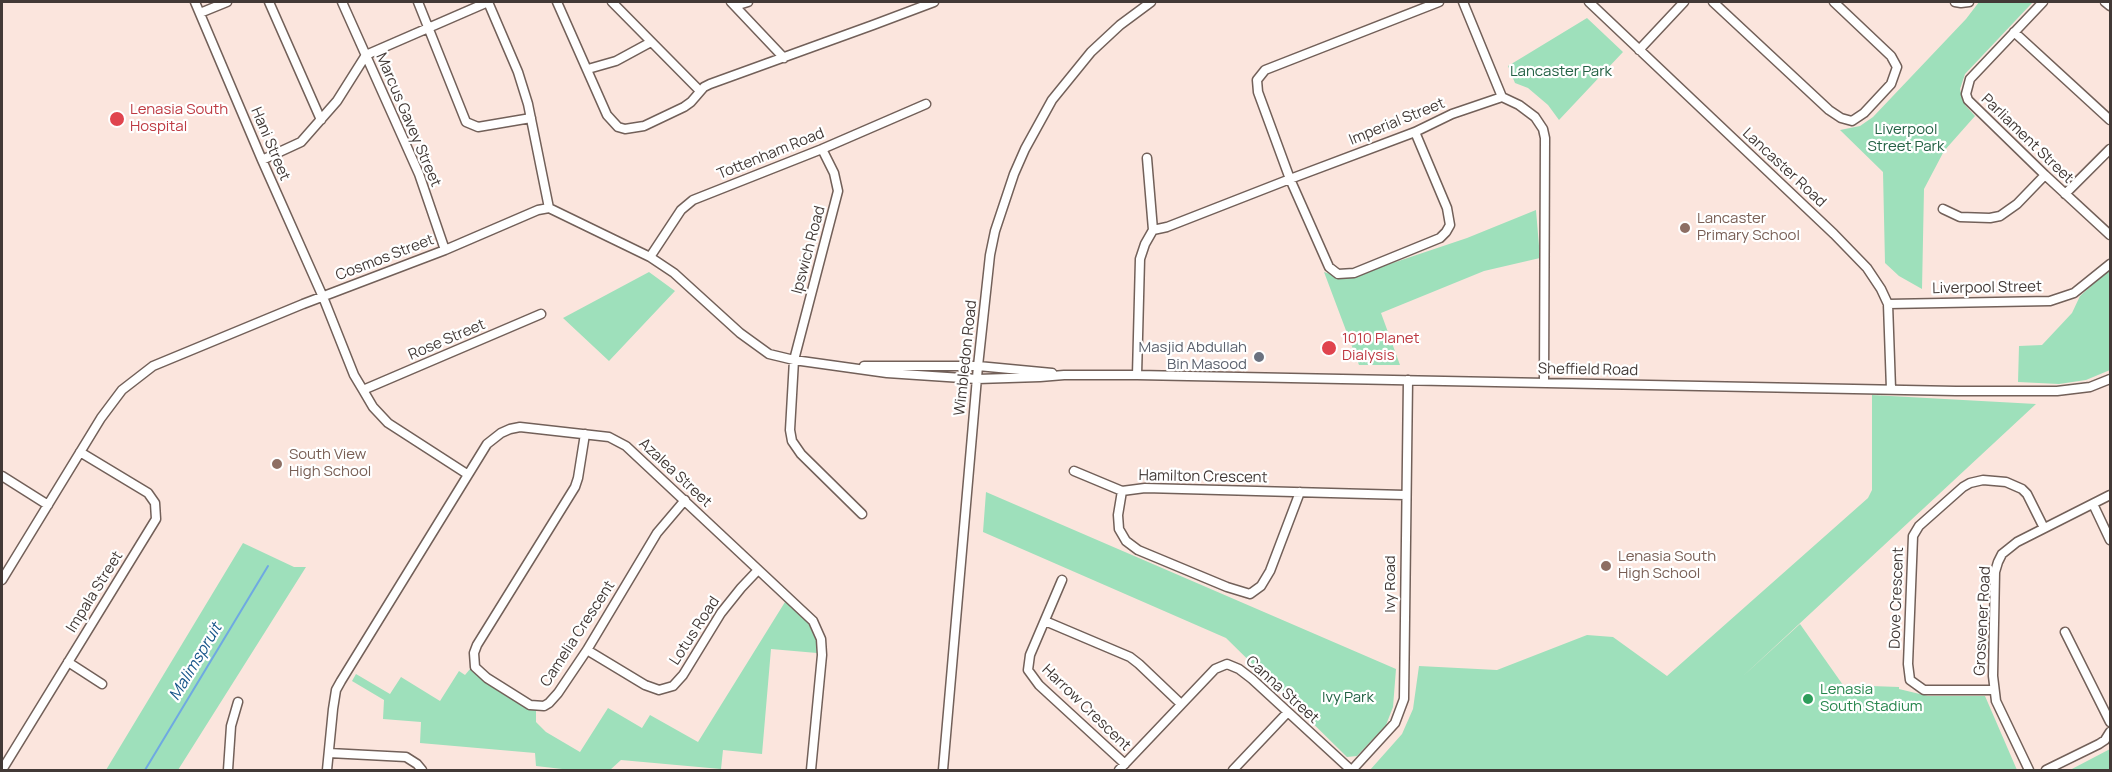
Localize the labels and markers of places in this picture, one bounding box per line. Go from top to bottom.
place label: Lenasia South Hospital [130,101,228,136]
marker: Lenasia South Hospital [108,110,126,128]
place label: Lancaster Primary School [1697,210,1800,245]
marker: Lancaster Primary School [1678,221,1692,235]
place label: 1010 Planet Dialysis [1342,330,1420,365]
place label: Masjid Abdullah Bin Masood [1139,339,1247,374]
marker: 1010 Planet Dialysis [1320,339,1338,357]
marker: Masjid Abdullah Bin Masood [1252,350,1266,364]
place label: South View High School [289,446,371,481]
marker: South View High School [270,457,284,471]
place label: Lenasia South High School [1618,548,1716,583]
marker: Lenasia South High School [1599,559,1613,573]
place label: Lenasia South Stadium [1820,681,1923,716]
marker: Lenasia South Stadium [1801,692,1815,706]

